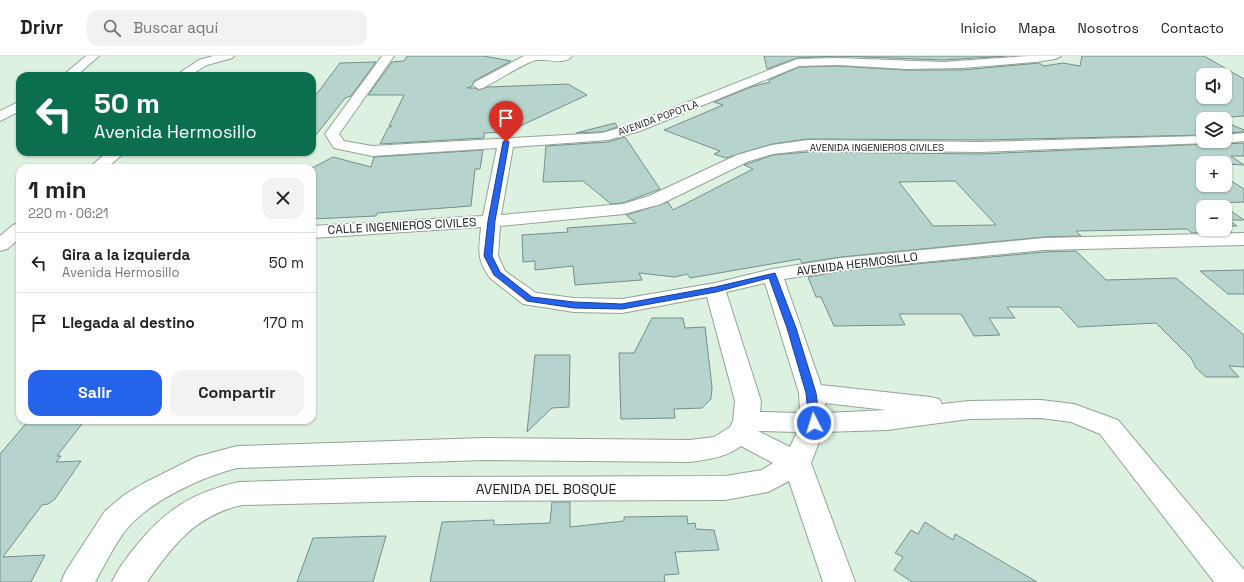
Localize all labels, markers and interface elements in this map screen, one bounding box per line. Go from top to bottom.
search box [87,10,367,46]
text: Drivr [20,15,63,40]
icon: search [101,17,123,39]
text: Buscar aquí [133,18,218,37]
text: Inicio [960,19,996,37]
text: Mapa [1018,19,1056,37]
text: Nosotros [1078,19,1139,37]
text: Contacto [1161,19,1224,37]
map controls [1196,68,1232,236]
button: sound [1196,68,1232,104]
text: 50 m [94,85,160,121]
icon: left [28,88,80,140]
street label: AVENIDA POPOTLA [616,97,701,139]
pin [489,101,523,142]
icon: arrive [495,107,517,129]
button: layers [1196,112,1232,148]
text: Avenida Hermosillo [94,120,257,143]
street label: AVENIDA INGENIEROS CIVILES [810,141,944,154]
button: + [1196,156,1232,192]
text: 1 min [28,174,87,205]
button: close [262,177,304,219]
button: − [1196,200,1232,236]
text: 220 m · 06:21 [28,205,109,222]
street label: CALLE INGENIEROS CIVILES [327,214,477,238]
text: Gira a la izquierda [62,245,190,264]
street label: AVENIDA HERMOSILLO [795,249,919,279]
icon: left [28,252,50,274]
text: 50 m [269,253,304,272]
text: Avenida Hermosillo [62,264,180,281]
icon: arrive [28,312,50,334]
text: Llegada al destino [62,313,195,332]
text: 170 m [263,313,304,332]
button: Salir [28,370,162,416]
button: Compartir [170,370,304,416]
position arrow [793,402,835,444]
street label: AVENIDA DEL BOSQUE [476,480,616,498]

